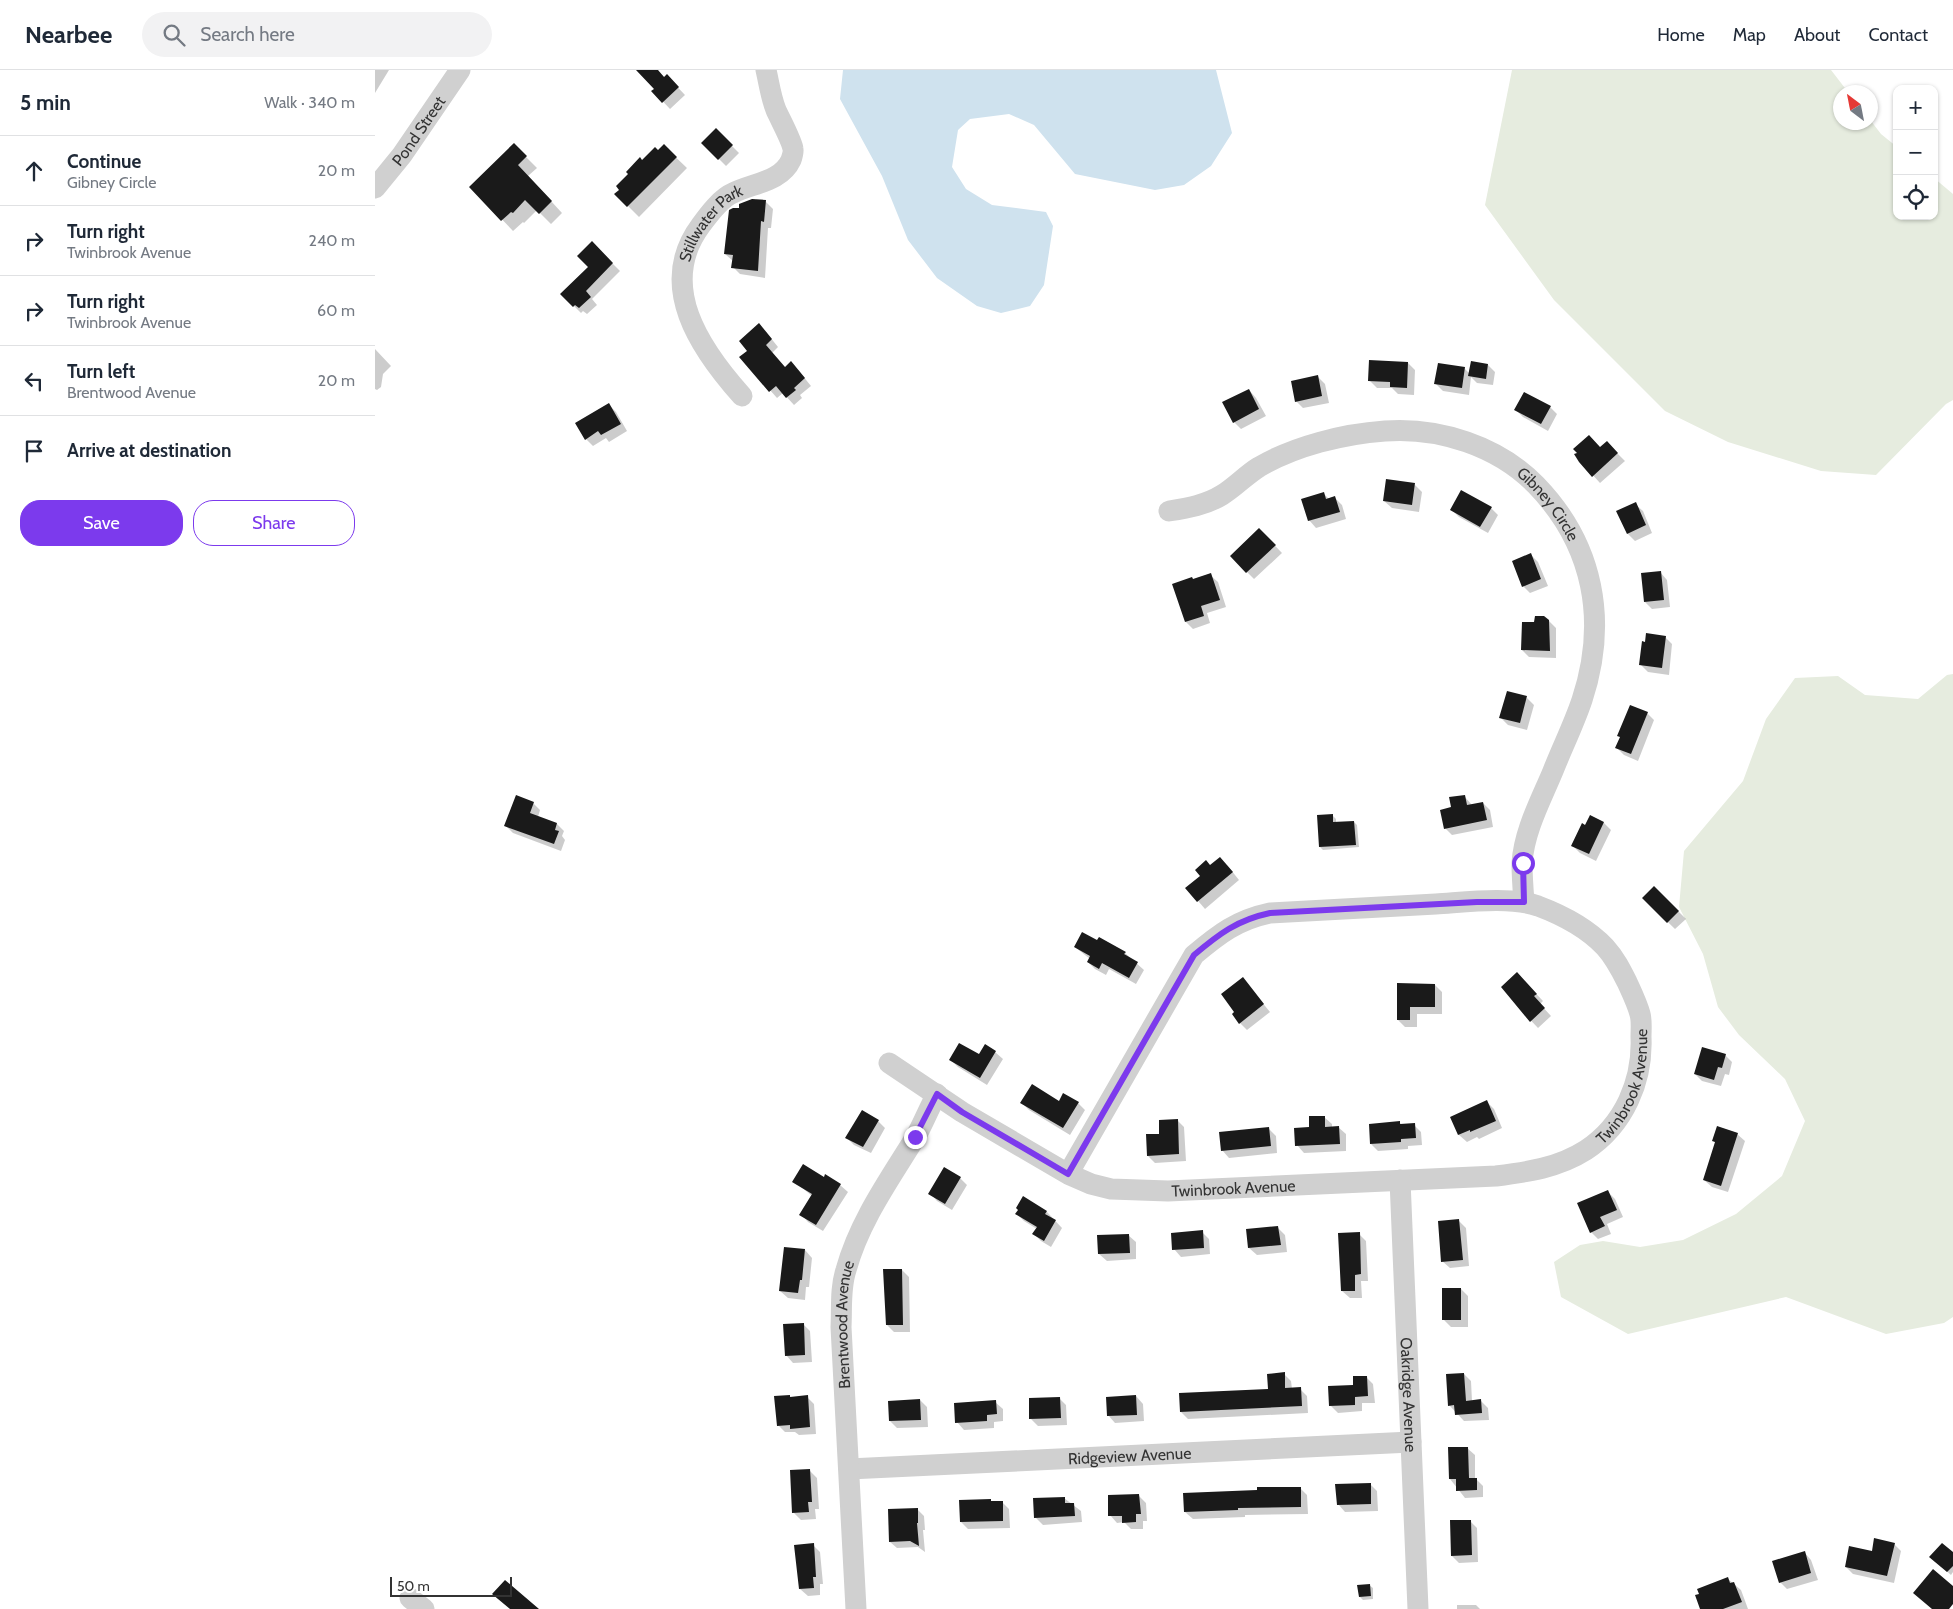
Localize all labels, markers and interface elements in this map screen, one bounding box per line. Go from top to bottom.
search box [142,12,492,57]
text: Nearbee [25,20,112,49]
icon: search [160,21,188,49]
text: Search here [200,23,295,46]
text: Home [1657,24,1705,46]
text: Map [1733,24,1766,46]
text: About [1794,24,1840,46]
text: Contact [1868,24,1928,46]
north arrow [1833,85,1878,130]
map controls [1893,85,1938,220]
button: + [1893,85,1938,130]
text: 5 min [20,90,71,115]
street label: Pond Street [388,92,450,170]
text: Walk · 340 m [264,93,355,112]
button: − [1893,130,1938,175]
text: Continue [67,150,141,173]
icon: ahead [20,157,48,185]
text: 20 m [318,161,355,180]
text: Gibney Circle [67,173,156,192]
button: locate [1893,175,1938,220]
street label: Stillwater Park [675,181,746,264]
text: Turn right [67,220,145,243]
icon: right [20,227,48,255]
text: 240 m [309,231,355,250]
text: Twinbrook Avenue [67,243,191,262]
text: Turn right [67,290,145,313]
icon: right [20,297,48,325]
text: 60 m [317,301,355,320]
text: Twinbrook Avenue [67,313,191,332]
text: Turn left [67,360,135,383]
icon: left [20,367,48,395]
text: 20 m [318,371,355,390]
text: Brentwood Avenue [67,383,196,402]
icon: arrive [20,437,48,465]
text: Arrive at destination [67,439,231,462]
street label: Gibney Circle [1513,463,1583,544]
button: Save [20,500,183,546]
button: Share [193,500,355,546]
route start [1512,852,1535,875]
street label: Twinbrook Avenue [1592,1028,1651,1148]
route end [904,1126,927,1149]
street label: Twinbrook Avenue [1171,1176,1296,1201]
street label: Brentwood Avenue [832,1258,858,1389]
street label: Oakridge Avenue [1397,1337,1420,1453]
street label: Ridgeview Avenue [1068,1444,1192,1468]
scale bar [390,1574,513,1597]
text: 50 m [397,1577,430,1595]

